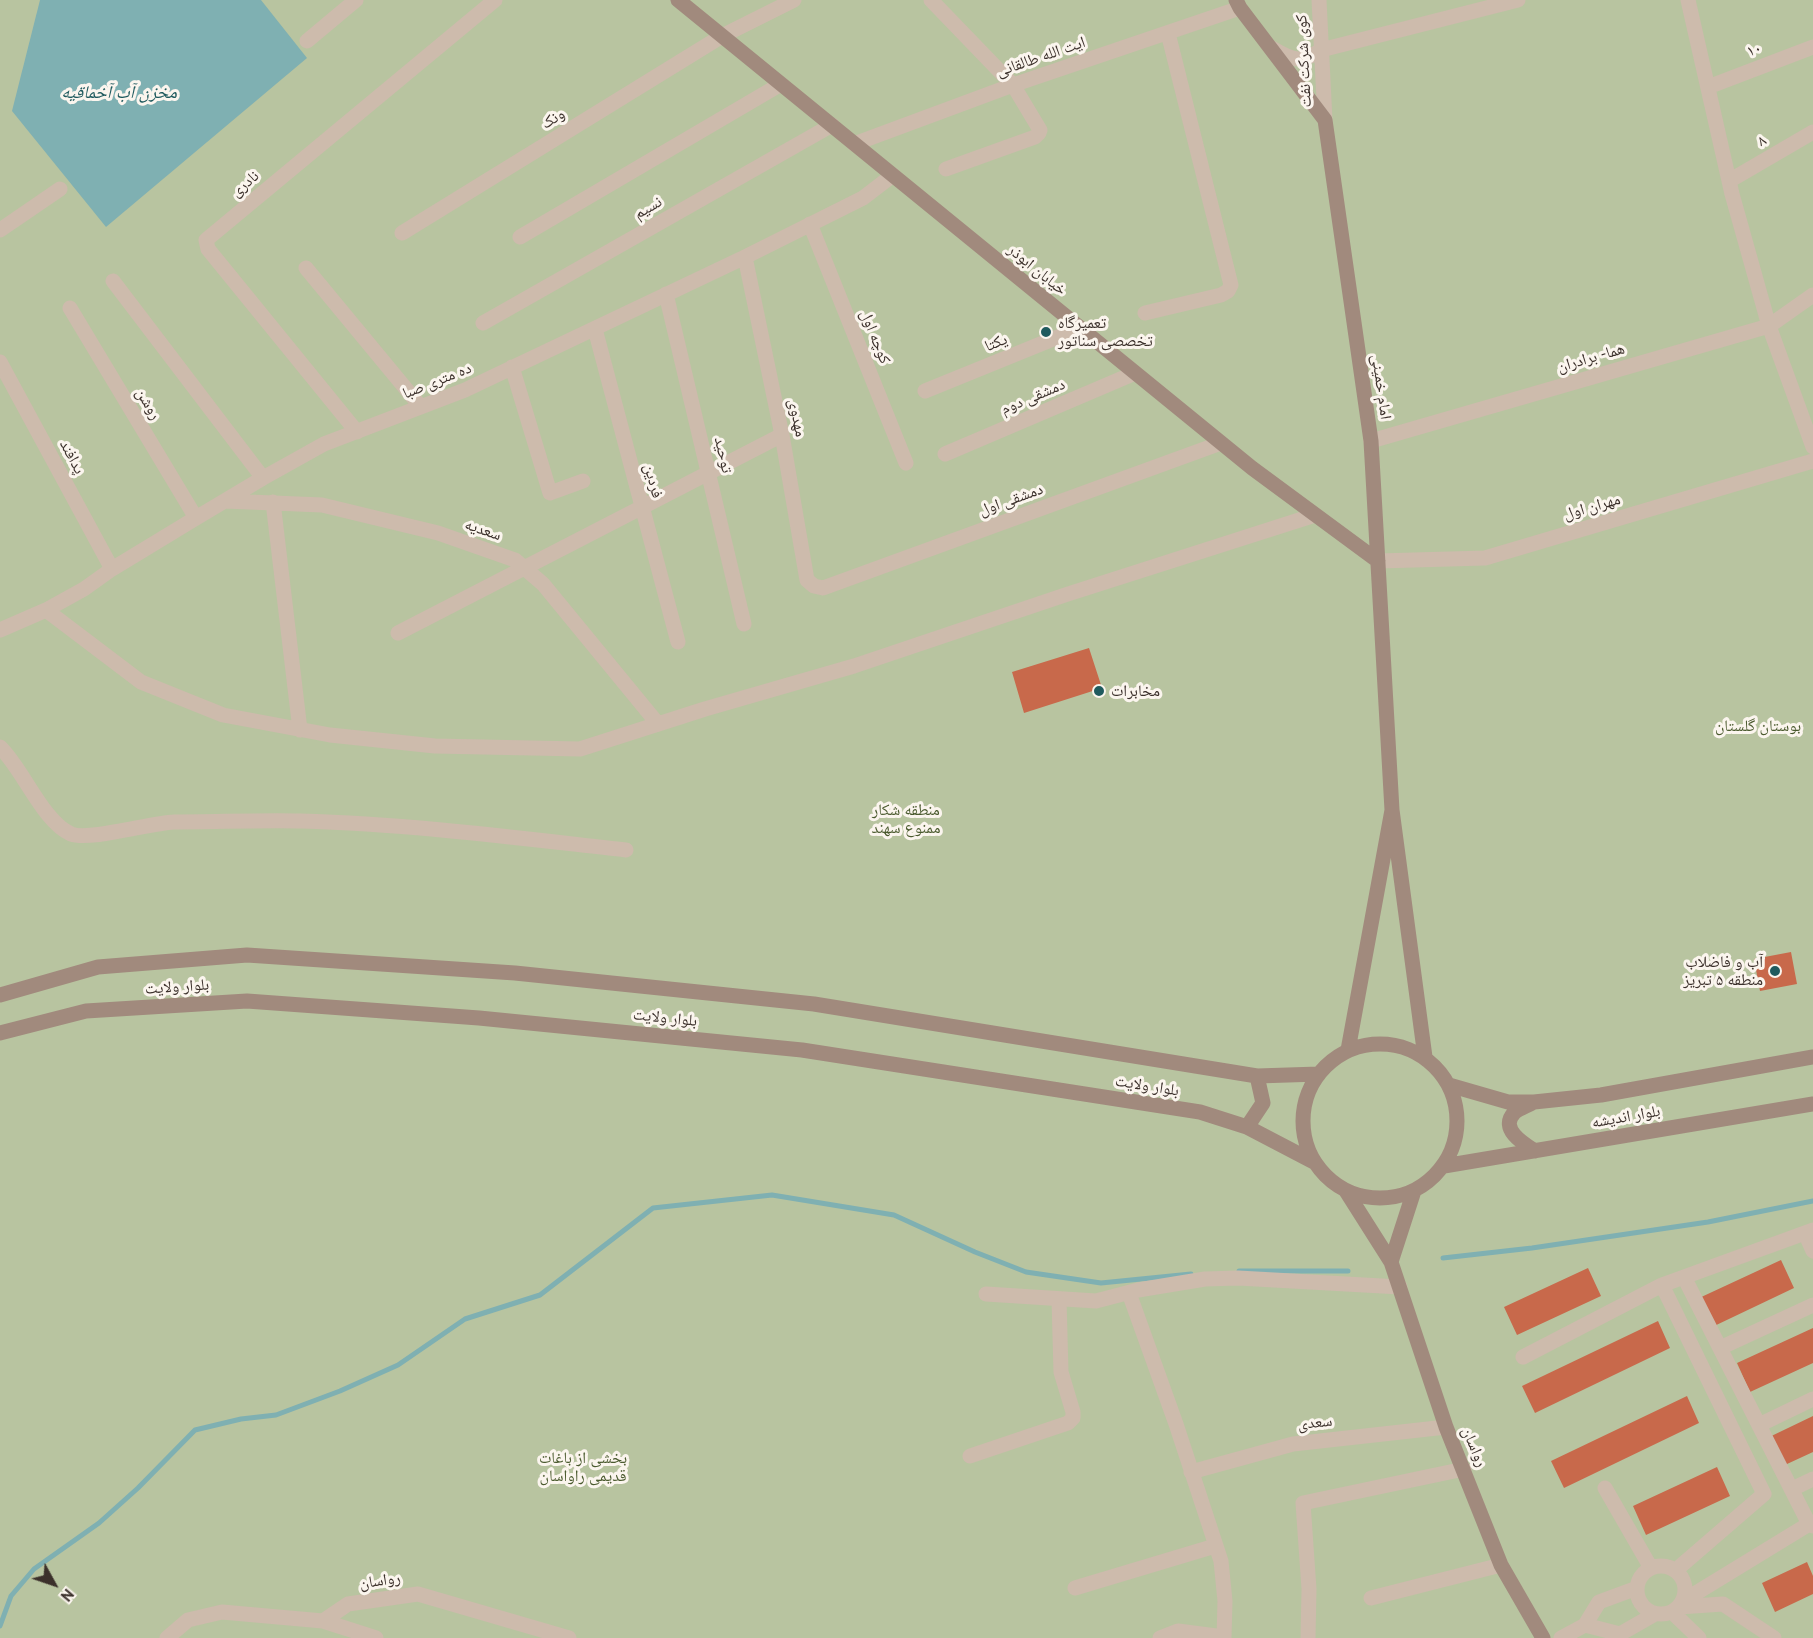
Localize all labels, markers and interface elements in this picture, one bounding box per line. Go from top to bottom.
street label: کوی شرکت نفت [1292,14,1316,108]
street label: ایت الله طالقانی [994,33,1088,81]
street label: ۱۰ [1744,38,1764,62]
water label: مخزن آب آخماقیه [61,82,177,104]
street label: ونک [538,104,568,134]
street label: ۸ [1754,131,1770,151]
street label: نادری [227,167,263,201]
street label: نسیم [631,192,665,224]
street label: خیابان ابوذر [1004,240,1070,300]
street label: کوچه اول [855,307,895,367]
place label: تعمیرگاه تخصصی سناتور [1058,313,1153,351]
marker: تعمیرگاه تخصصی سناتور [1039,325,1053,339]
street label: یکتا [982,330,1010,356]
street label: هما- برادران [1555,339,1627,377]
street label: امام خمینی [1367,353,1395,421]
street label: ده متری صبا [400,359,474,403]
street label: دمشقی دوم [998,375,1068,419]
street label: روشن [131,385,165,423]
street label: مهدوی [784,397,810,439]
street label: توحید [710,435,736,475]
street label: پدافند [55,437,89,477]
street label: فردین [639,462,667,500]
street label: دمشقی اول [976,480,1046,520]
street label: مهران اول [1561,490,1623,524]
street label: سعدیه [462,515,504,545]
place label: مخابرات [1111,681,1160,701]
marker: مخابرات [1092,684,1106,698]
park label: بوستان گلستان [1715,716,1801,736]
park label: منطقه شکار ممنوع سهند [872,800,940,838]
place label: آب و فاضلاب منطقه ۵ تبریز [1683,952,1763,990]
marker: آب و فاضلاب منطقه ۵ تبریز [1768,964,1782,978]
street label: بلوار ولایت [144,975,210,999]
street label: بلوار ولایت [632,1005,698,1031]
street label: بلوار ولایت [1114,1071,1180,1101]
street label: بلوار اندیشه [1590,1102,1662,1132]
street label: سعدی [1297,1412,1333,1434]
street label: رواسان [1457,1424,1491,1470]
park label: بخشی از باغات قدیمی راواسان [539,1448,627,1486]
north arrow [24,1554,84,1614]
street label: رواسان [358,1569,402,1593]
text: N [57,1585,79,1606]

